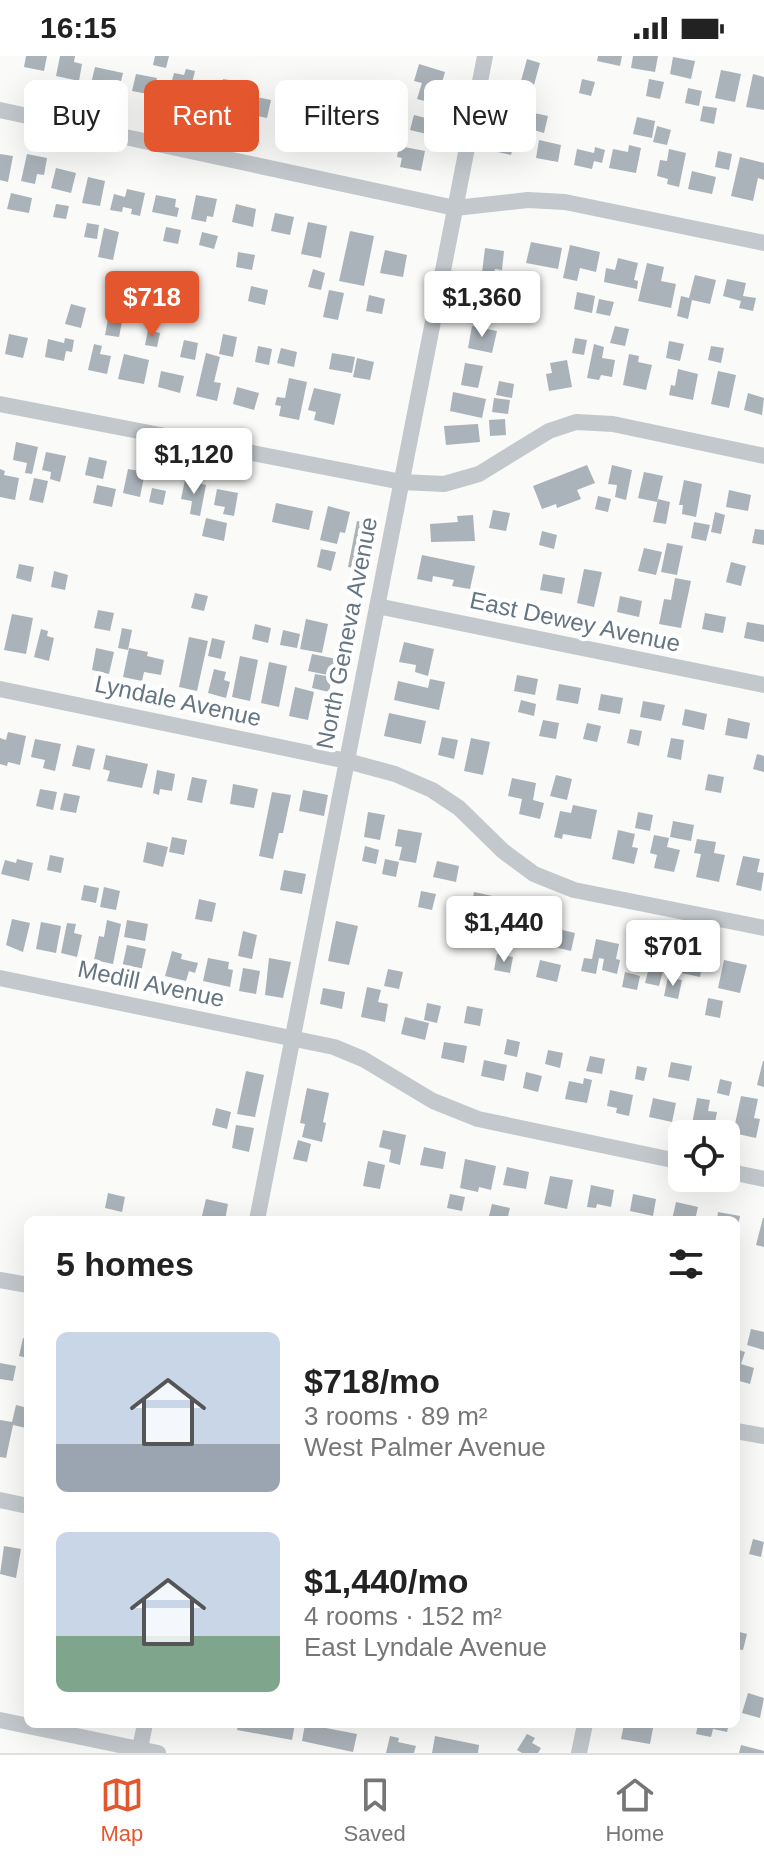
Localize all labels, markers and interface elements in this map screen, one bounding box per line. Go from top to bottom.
text: 16:15 [40,11,117,44]
chip: Buy [24,80,128,152]
chip: Rent [144,80,259,152]
chip: Filters [275,80,408,152]
chip: New [424,80,536,152]
pin: $718 [105,271,199,339]
pin: $1,360 [417,271,547,339]
text: $718 [123,282,181,312]
text: $1,360 [442,282,522,312]
pin: $1,120 [129,428,259,496]
text: $1,120 [154,439,234,469]
street label: North Geneva Avenue [311,515,382,751]
street label: East Dewey Avenue [467,586,683,657]
street label: Lyndale Avenue [92,670,264,731]
pin: $1,440 [439,896,569,964]
text: $1,440 [464,907,544,937]
pin: $701 [626,920,720,988]
text: $701 [644,931,702,961]
street label: Medill Avenue [75,955,227,1012]
map controls [668,1120,740,1192]
button: locate [668,1120,740,1192]
icon: filters [664,1242,708,1286]
text: 5 homes [56,1245,194,1283]
text: $718/mo [304,1362,440,1400]
icon: home [120,1364,216,1460]
text: 3 rooms · 89 m² [304,1401,488,1431]
text: West Palmer Avenue [304,1432,546,1462]
text: $1,440/mo [304,1562,468,1600]
icon: home [120,1564,216,1660]
text: 4 rooms · 152 m² [304,1601,502,1631]
text: East Lyndale Avenue [304,1632,547,1662]
tab: Map [100,1773,144,1847]
tab: Saved [343,1773,406,1847]
tab: Home [605,1773,664,1847]

